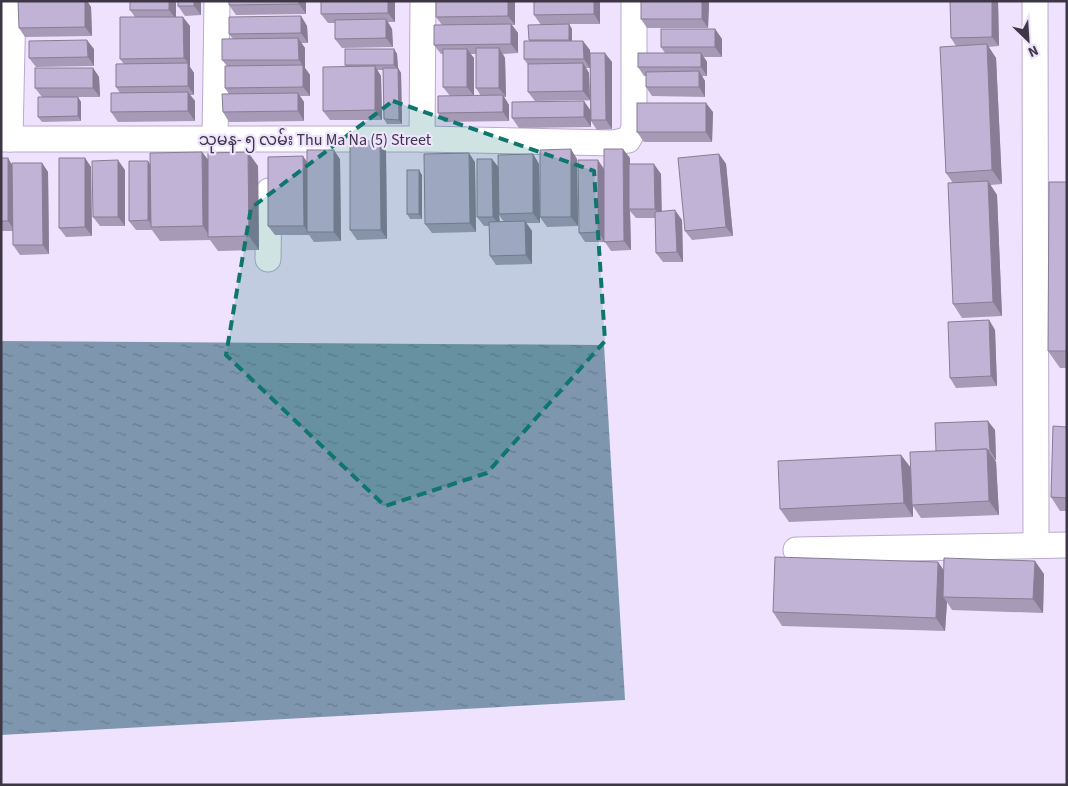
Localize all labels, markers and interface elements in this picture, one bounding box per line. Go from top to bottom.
north arrow [1003,15,1053,65]
text: N [1025,40,1042,62]
street label: သုမန- ၅ လမ်း Thu Ma Na (5) Street [199,128,432,154]

